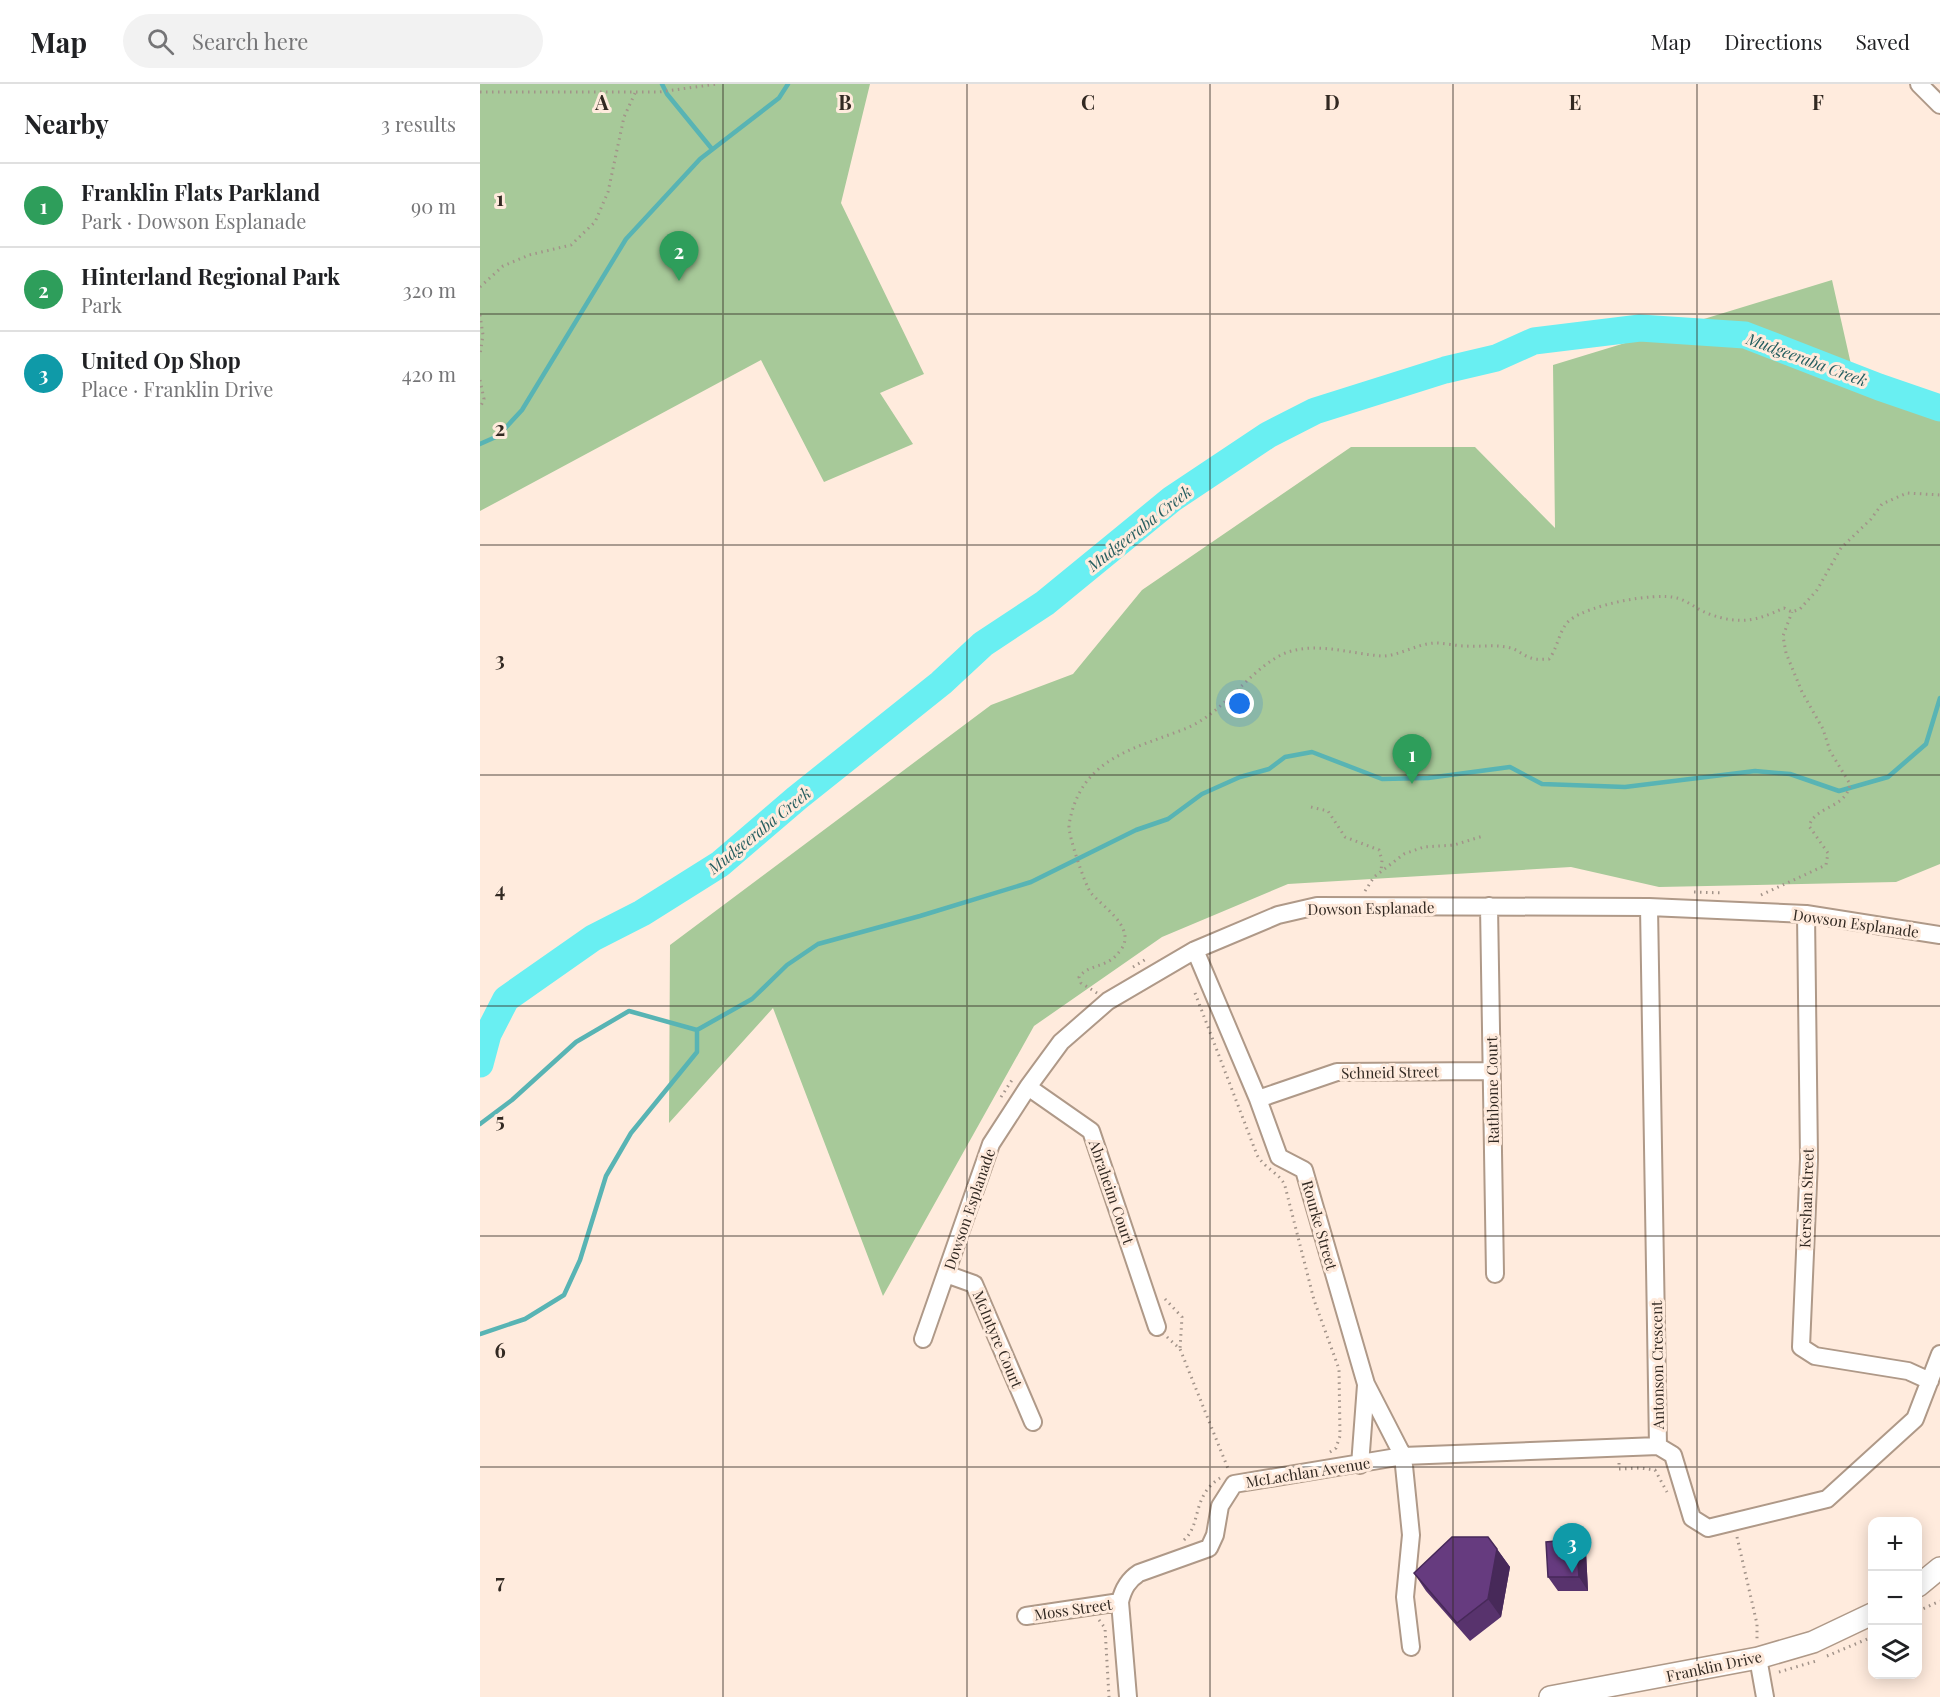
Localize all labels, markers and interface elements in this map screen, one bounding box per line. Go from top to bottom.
search box [123,14,543,68]
text: Map [30,23,87,60]
icon: search [144,25,177,58]
text: Search here [192,26,308,56]
text: Map [1650,27,1691,55]
text: Directions [1724,27,1822,55]
text: Saved [1855,27,1910,55]
text: A [594,88,609,115]
text: B [838,88,852,115]
text: C [1081,88,1095,115]
text: D [1324,88,1340,115]
text: E [1569,88,1581,115]
text: F [1812,88,1824,115]
text: Nearby [24,106,109,141]
text: 3 results [381,110,456,137]
text: Franklin Flats Parkland [81,177,320,207]
text: 1 [496,184,504,211]
text: 1 [40,192,47,219]
text: 90 m [411,192,456,219]
text: Park · Dowson Esplanade [81,207,306,234]
pin: 2 [660,232,698,281]
text: Hinterland Regional Park [81,261,340,291]
text: 2 [38,276,49,303]
text: 320 m [403,276,456,303]
text: Park [81,291,122,318]
water label: Mudgeeraba Creek [1743,327,1870,391]
text: United Op Shop [81,345,241,375]
text: 3 [39,360,48,387]
text: 420 m [402,360,456,387]
text: Place · Franklin Drive [81,375,273,402]
text: 2 [495,414,505,441]
water label: Mudgeeraba Creek [1082,481,1195,576]
text: 3 [495,645,505,672]
your location [1225,689,1254,718]
pin: 1 [1392,734,1432,784]
water label: Mudgeeraba Creek [702,782,815,879]
text: 4 [495,875,505,902]
street label: Dowson Esplanade [1307,897,1435,919]
street label: Dowson Esplanade [1792,904,1920,942]
street label: Rathbone Court [1481,1035,1503,1144]
street label: Schneid Street [1341,1061,1440,1083]
text: 5 [495,1106,505,1133]
street label: Abraheim Court [1084,1136,1139,1247]
street label: Dowson Esplanade [939,1146,999,1272]
street label: Kershan Street [1794,1147,1818,1248]
street label: Rourke Street [1298,1178,1343,1273]
street label: McIntyre Court [968,1287,1028,1391]
street label: Antonson Crescent [1646,1300,1668,1430]
text: 6 [494,1336,506,1363]
street label: McLachlan Avenue [1244,1452,1372,1492]
map controls [1868,1517,1922,1679]
button: + [1868,1517,1922,1571]
pin: 3 [1552,1524,1592,1573]
text: 7 [495,1567,505,1594]
button: − [1868,1571,1922,1625]
street label: Moss Street [1033,1594,1114,1624]
button: layers [1868,1625,1922,1679]
street label: Franklin Drive [1664,1646,1764,1686]

